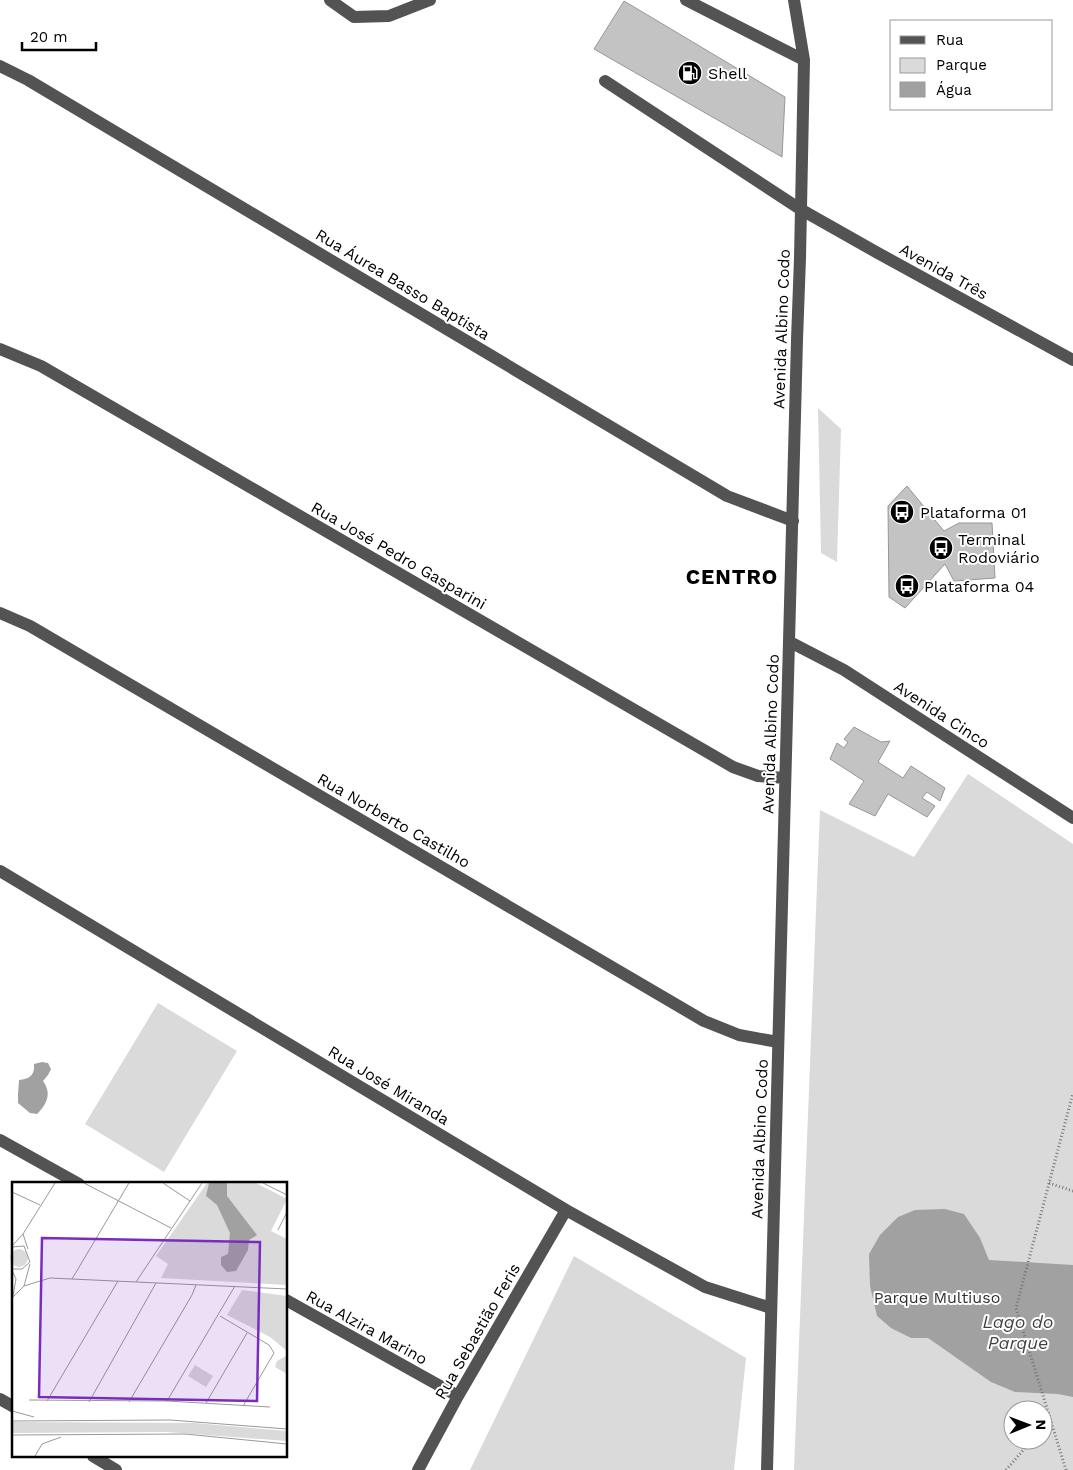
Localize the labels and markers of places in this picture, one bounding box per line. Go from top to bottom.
fuel station icon: Shell [677,60,703,86]
place label: Shell [708,64,747,83]
bus stop icon: Plataforma 01 [889,499,915,525]
place label: Plataforma 01 [920,503,1027,522]
place label: Terminal Rodoviário [958,530,1040,567]
bus stop icon: Terminal Rodoviário [928,535,954,561]
bus stop icon: Plataforma 04 [894,573,920,599]
place label: Plataforma 04 [924,577,1035,596]

